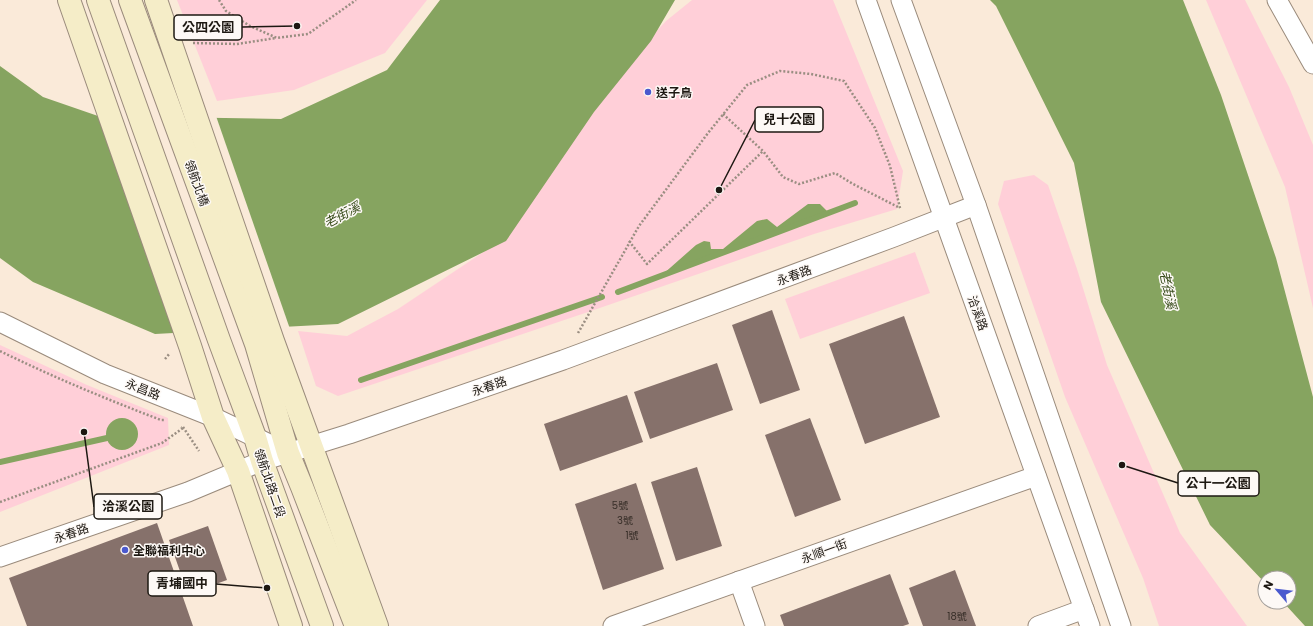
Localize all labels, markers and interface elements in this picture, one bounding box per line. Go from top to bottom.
callout: 公四公園 [174,15,242,40]
text: 公四公園 [182,18,234,37]
place label: 送子鳥 [656,84,692,101]
marker: 送子鳥 [643,87,653,97]
callout: 兒十公園 [755,107,823,132]
text: 兒十公園 [763,110,815,129]
street label: 領航北橋 [181,158,213,208]
water label: 老街溪 [320,197,365,233]
street label: 永春路 [774,261,814,289]
water label: 老街溪 [1155,269,1181,313]
street label: 洽溪路 [964,293,992,333]
street label: 永春路 [469,372,509,400]
street label: 永昌路 [123,374,163,404]
street label: 領航北路二段 [250,446,290,520]
callout: 公十一公園 [1178,471,1259,496]
text: 公十一公園 [1185,474,1251,493]
callout: 洽溪公園 [94,494,162,519]
text: 洽溪公園 [102,497,154,516]
house number: 5號 [612,498,628,513]
house number: 3號 [617,513,633,528]
street label: 永春路 [51,519,91,547]
house number: 1號 [625,528,639,543]
street label: 永順一街 [799,535,849,567]
place label: 全聯福利中心 [133,542,205,559]
marker: 全聯福利中心 [120,545,130,555]
north arrow [1257,570,1297,610]
callout: 青埔國中 [148,571,216,596]
text: 青埔國中 [156,574,208,593]
text: N [1259,578,1277,593]
house number: 18號 [947,609,967,624]

